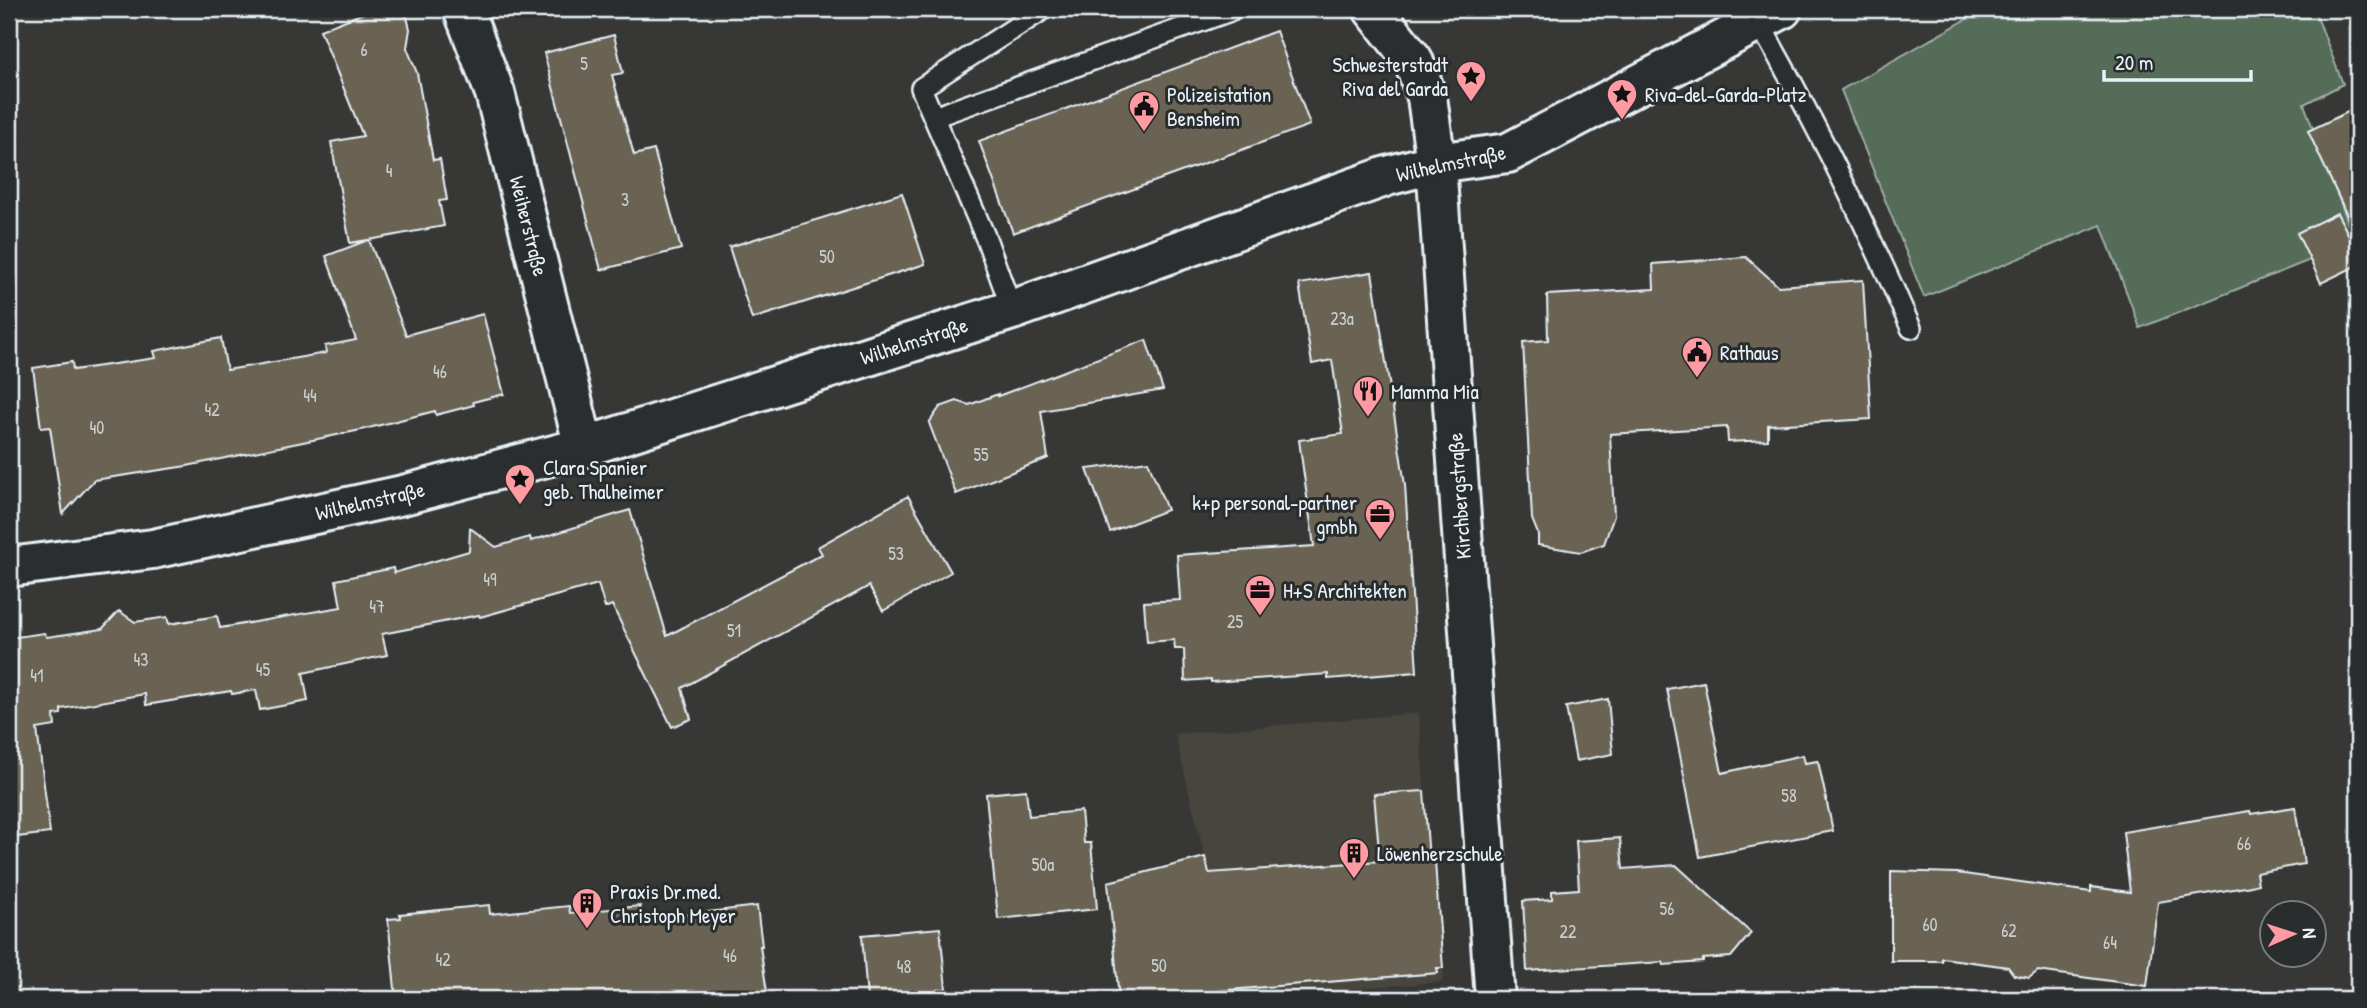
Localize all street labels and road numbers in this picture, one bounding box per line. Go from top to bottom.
street label: Wilhelmstraße [1394,137,1508,189]
street label: Weiherstraße [503,173,555,279]
street label: Wilhelmstraße [857,310,971,372]
street label: Kirchbergstraße [1440,432,1478,560]
street label: Wilhelmstraße [312,474,428,528]

